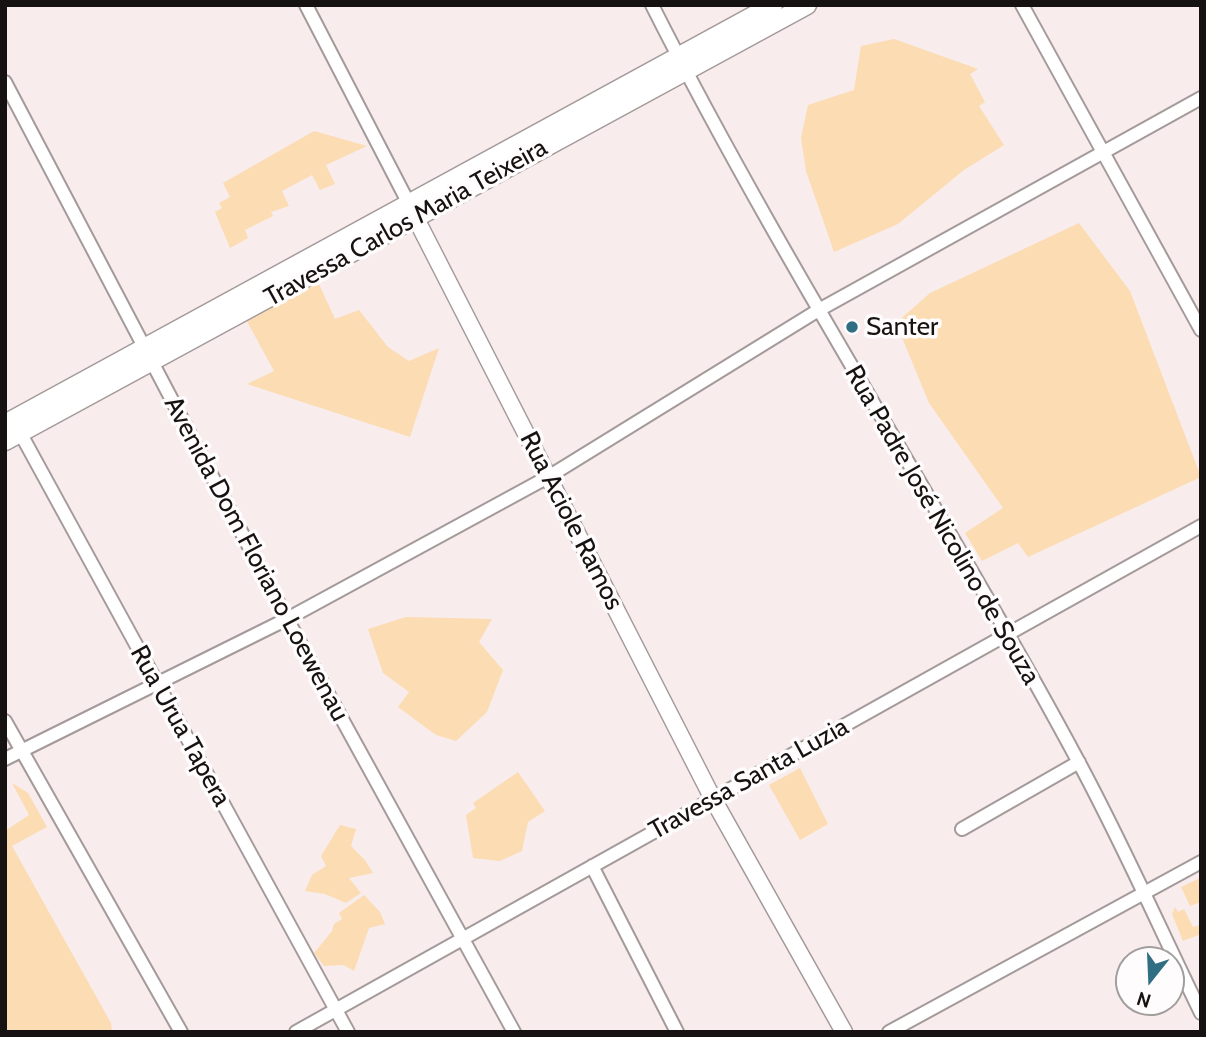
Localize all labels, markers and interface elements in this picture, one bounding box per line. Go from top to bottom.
street label: Travessa Carlos Maria Teixeira [259,132,553,314]
place label: Santer [866,311,938,343]
marker: Santer [844,319,860,335]
street label: Rua Padre José Nicolino de Souza [838,360,1046,690]
street label: Avenida Dom Floriano Loewenau [157,391,355,727]
street label: Rua Aciole Ramos [513,427,629,615]
street label: Rua Urua Tapera [123,640,237,812]
street label: Travessa Santa Luzia [644,711,854,847]
north arrow [1115,946,1185,1016]
text: N [1134,987,1154,1013]

